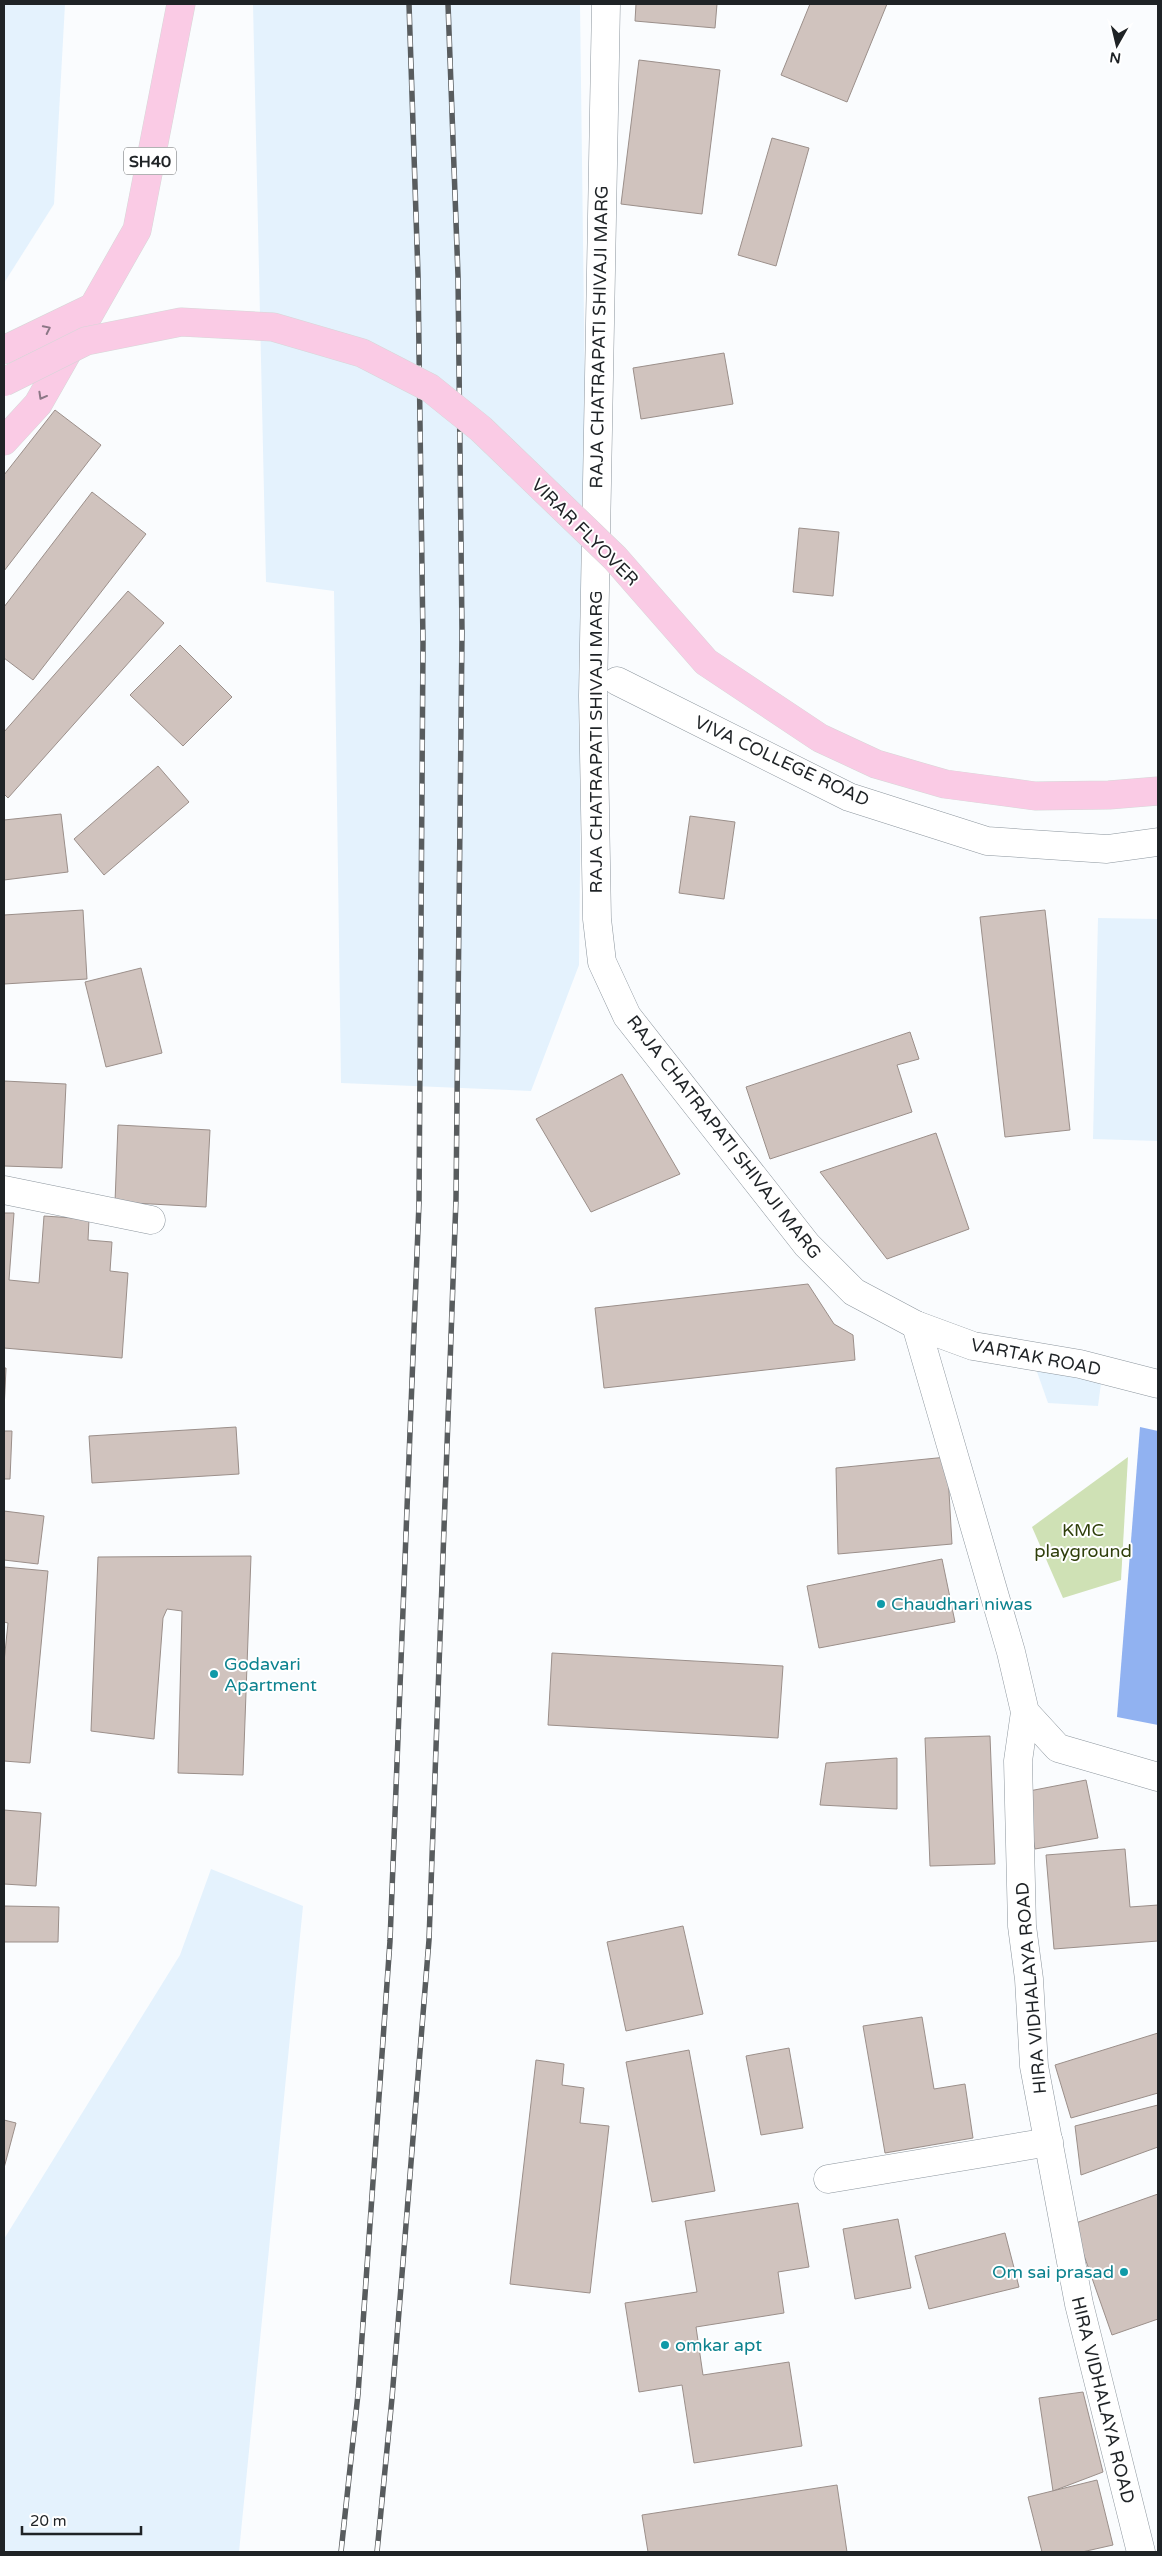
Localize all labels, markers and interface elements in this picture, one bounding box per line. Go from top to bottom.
north arrow [1092,20,1142,70]
text: N [1109,48,1122,67]
road number: SH40 [124,148,176,175]
street label: RAJA CHATRAPATI SHIVAJI MARG [585,185,613,489]
one-way arrow [42,325,51,335]
one-way arrow [39,391,49,400]
street label: VIRAR FLYOVER [527,474,643,590]
street label: RAJA CHATRAPATI SHIVAJI MARG [585,590,607,894]
street label: VIVA COLLEGE ROAD [691,711,873,811]
street label: RAJA CHATRAPATI SHIVAJI MARG [622,1011,826,1263]
street label: VARTAK ROAD [969,1334,1103,1380]
park label: KMC playground [1034,1519,1132,1562]
place label: Chaudhari niwas [891,1593,1032,1615]
marker: Chaudhari niwas [875,1598,887,1610]
place label: Godavari Apartment [224,1653,317,1696]
marker: Godavari Apartment [208,1668,220,1680]
street label: HIRA VIDHALAYA ROAD [1011,1881,1051,2095]
place label: Om sai prasad [992,2261,1114,2283]
marker: Om sai prasad [1118,2266,1130,2278]
street label: HIRA VIDHALAYA ROAD [1067,2294,1139,2506]
place label: omkar apt [675,2334,762,2356]
marker: omkar apt [659,2339,671,2351]
scale bar [22,2504,141,2536]
text: 20 m [30,2512,67,2530]

